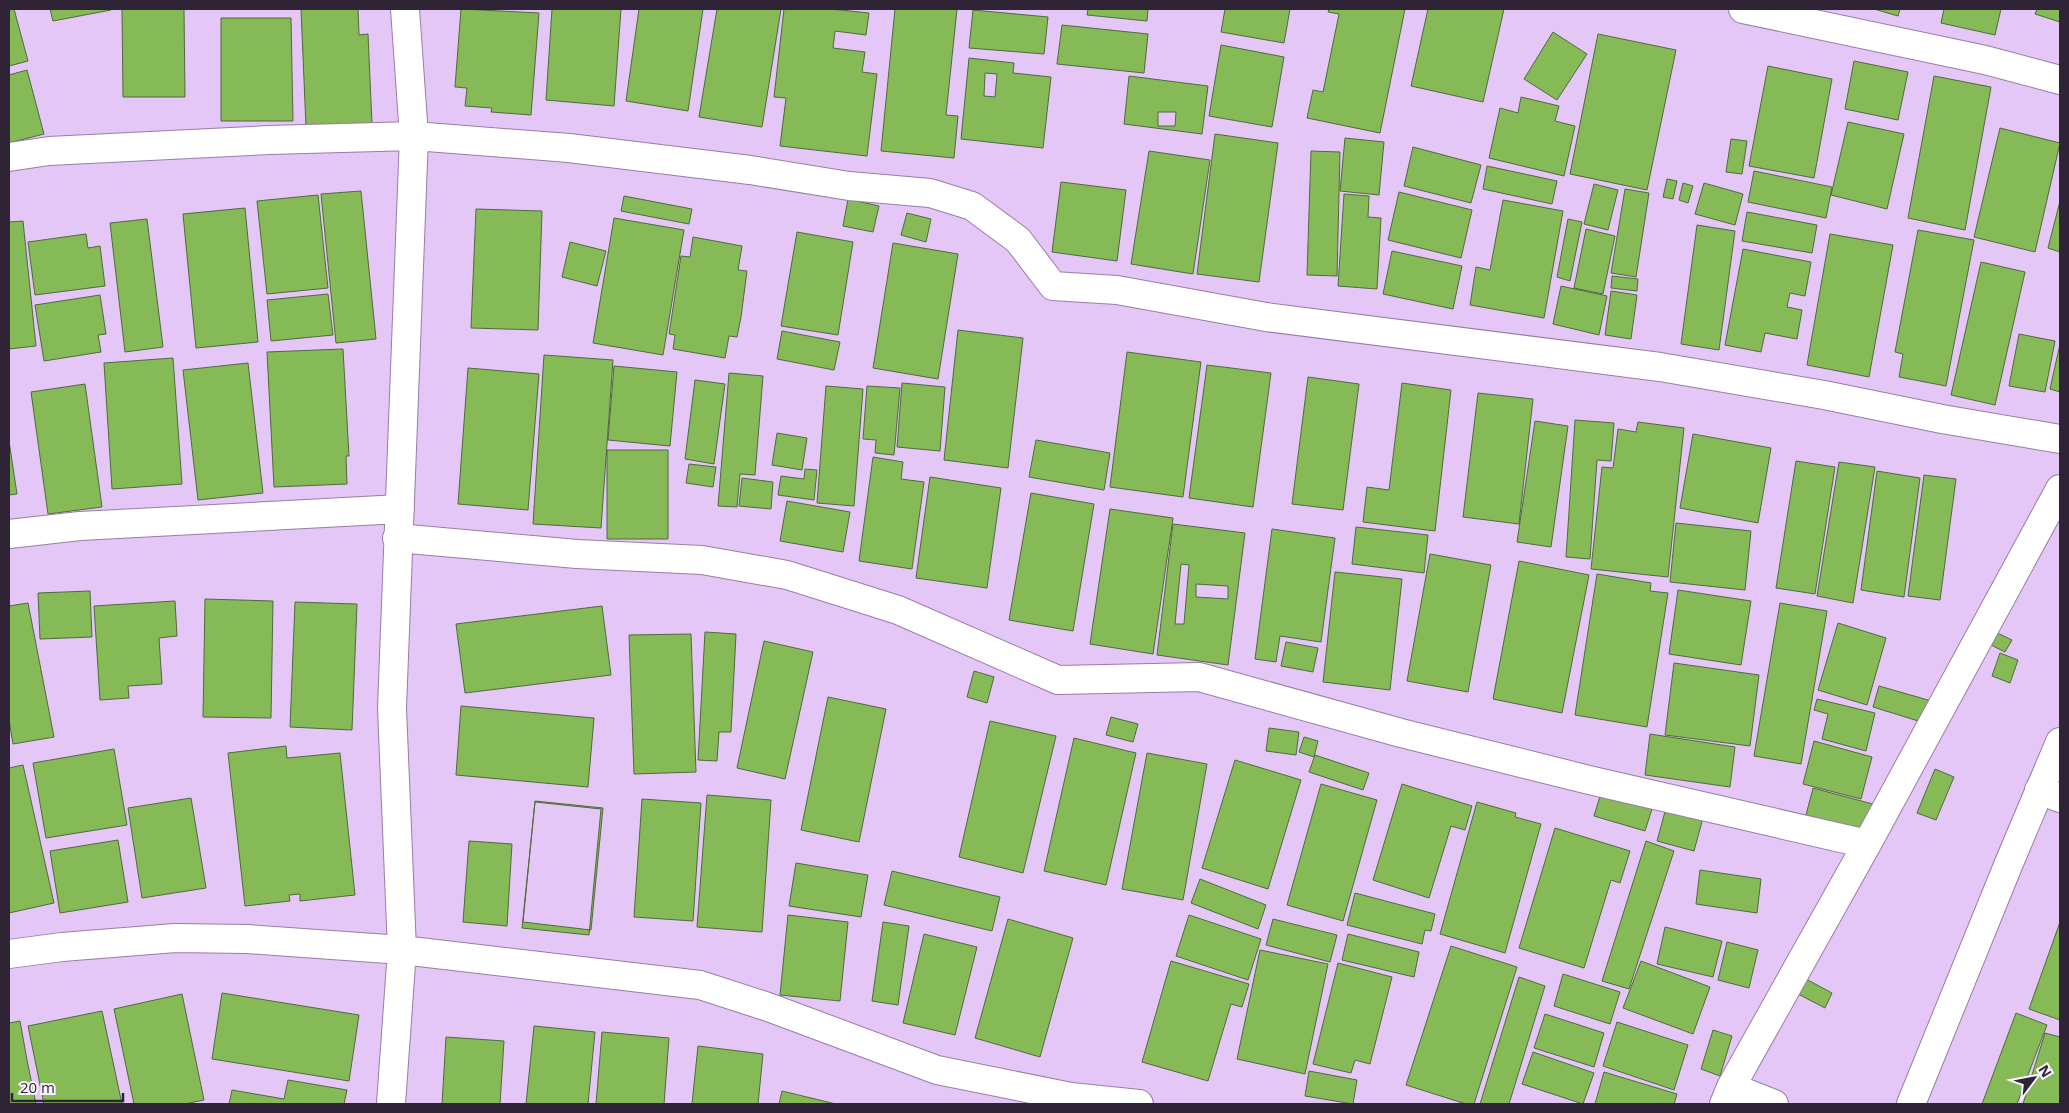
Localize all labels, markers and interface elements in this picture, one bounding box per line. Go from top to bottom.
north arrow [2009,1053,2059,1103]
text: N [2034,1061,2057,1081]
scale bar [12,1070,124,1102]
text: 20 m [20,1077,55,1097]

